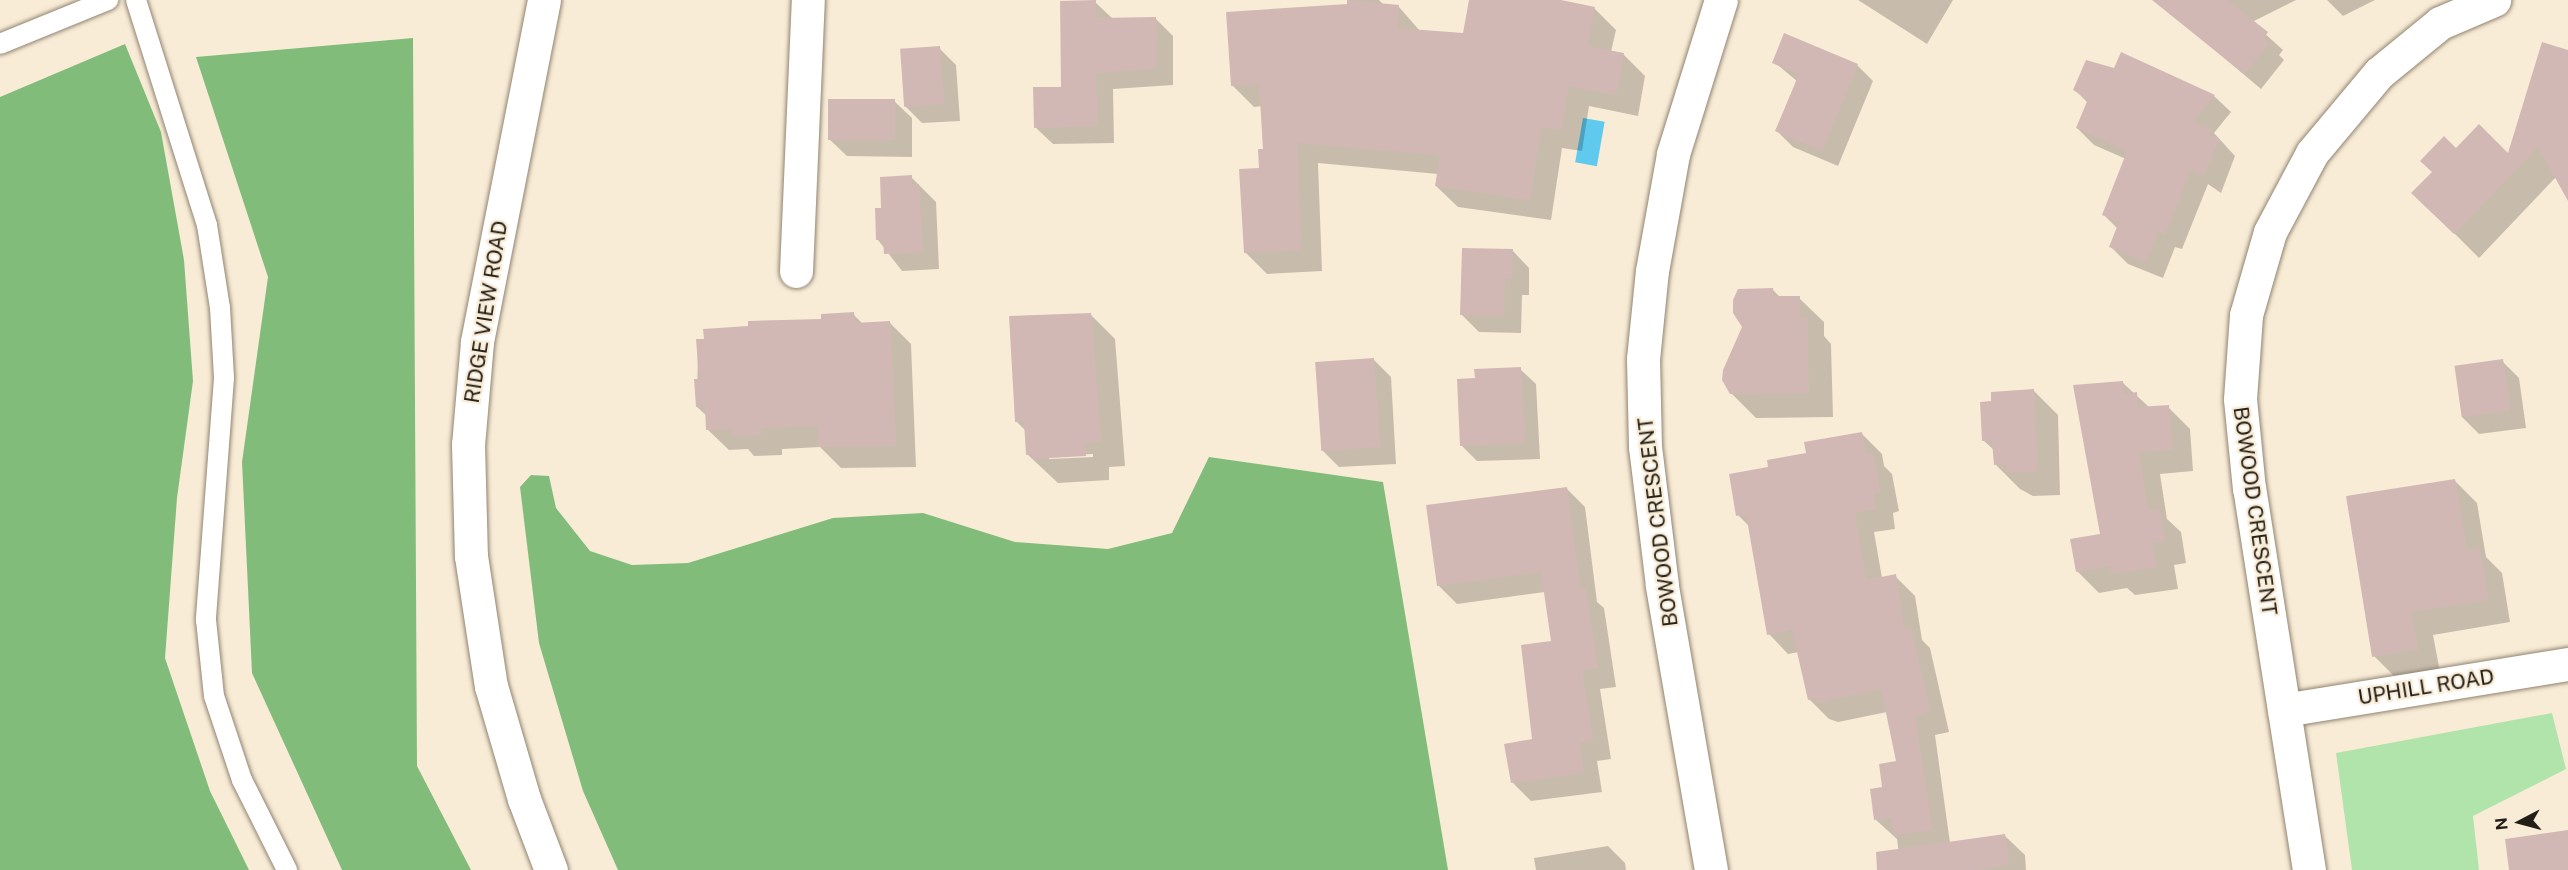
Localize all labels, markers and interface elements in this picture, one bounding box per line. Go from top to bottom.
street label: RIDGE VIEW ROAD [459,219,513,405]
street label: BOWOOD CRESCENT [2228,405,2282,617]
street label: BOWOOD CRESCENT [1633,416,1683,628]
street label: UPHILL ROAD [2356,664,2496,710]
north arrow [2490,792,2550,852]
text: N [2492,817,2512,831]

